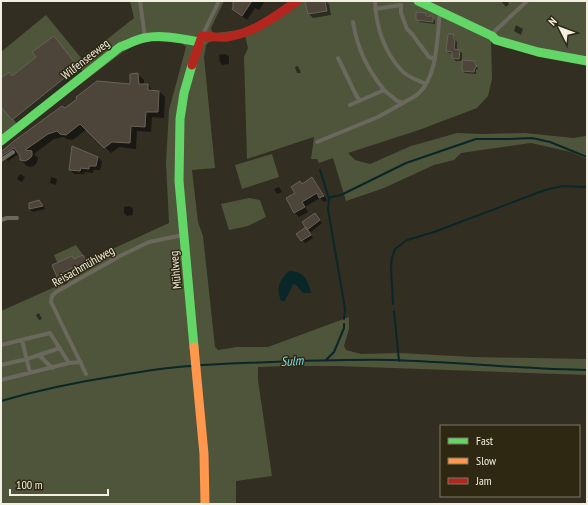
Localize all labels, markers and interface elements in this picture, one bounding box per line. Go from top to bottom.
north arrow [540,8,580,48]
text: N [545,14,560,28]
street label: Wilfenseeweg [58,35,112,83]
street label: Reisachmühlweg [49,242,117,290]
street label: Mühlweg [166,250,184,290]
water label: Sulm [280,352,305,370]
legend [440,425,580,497]
text: Fast [476,433,494,448]
text: Slow [476,453,497,468]
scale bar [10,471,108,497]
text: Jam [475,473,492,488]
text: 100 m [16,477,43,492]

